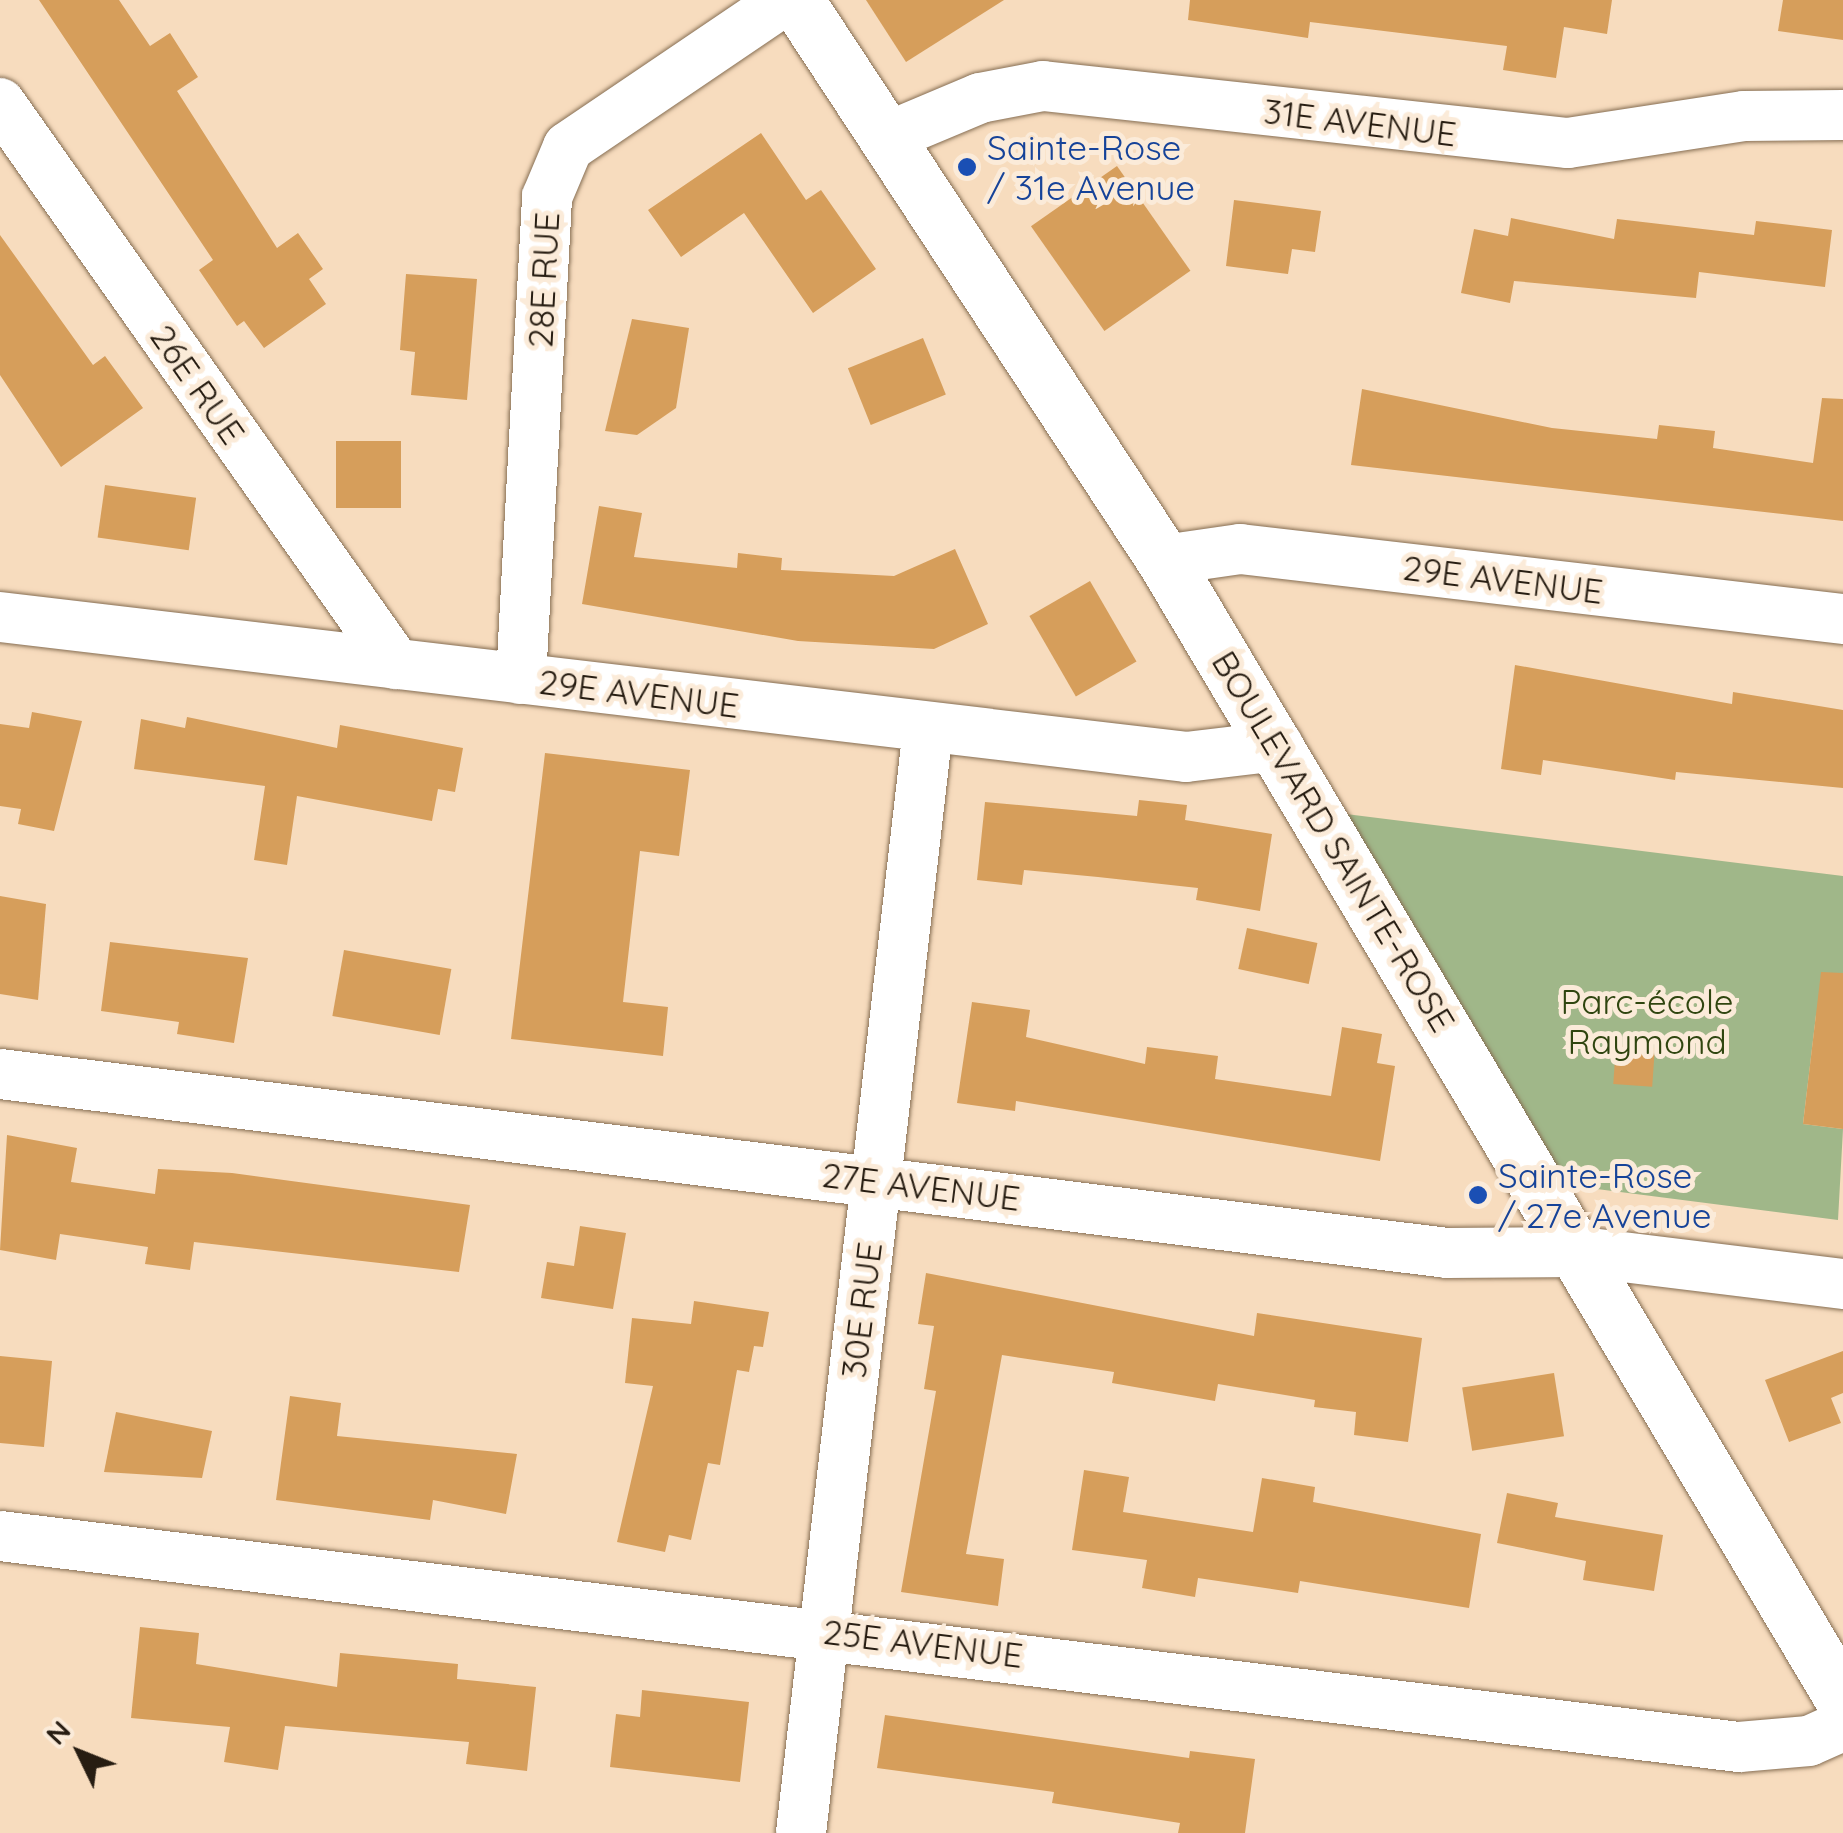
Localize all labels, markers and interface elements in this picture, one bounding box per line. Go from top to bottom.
street label: 31E AVENUE [1261,89,1459,155]
place label: Sainte-Rose / 31e Avenue [987,126,1195,208]
marker: Sainte-Rose / 31e Avenue [956,156,978,178]
street label: 28E RUE [518,211,568,349]
street label: 26E RUE [142,316,254,452]
street label: 29E AVENUE [1401,546,1605,612]
street label: BOULEVARD SAINTE-ROSE [1204,643,1464,1039]
street label: 29E AVENUE [537,660,741,726]
park label: Parc-école Raymond [1561,980,1733,1062]
street label: 27E AVENUE [820,1153,1022,1219]
place label: Sainte-Rose / 27e Avenue [1498,1154,1712,1236]
marker: Sainte-Rose / 27e Avenue [1467,1184,1489,1206]
street label: 30E RUE [832,1240,890,1380]
street label: 25E AVENUE [821,1610,1025,1676]
north arrow [30,1703,130,1803]
text: N [38,1713,78,1752]

